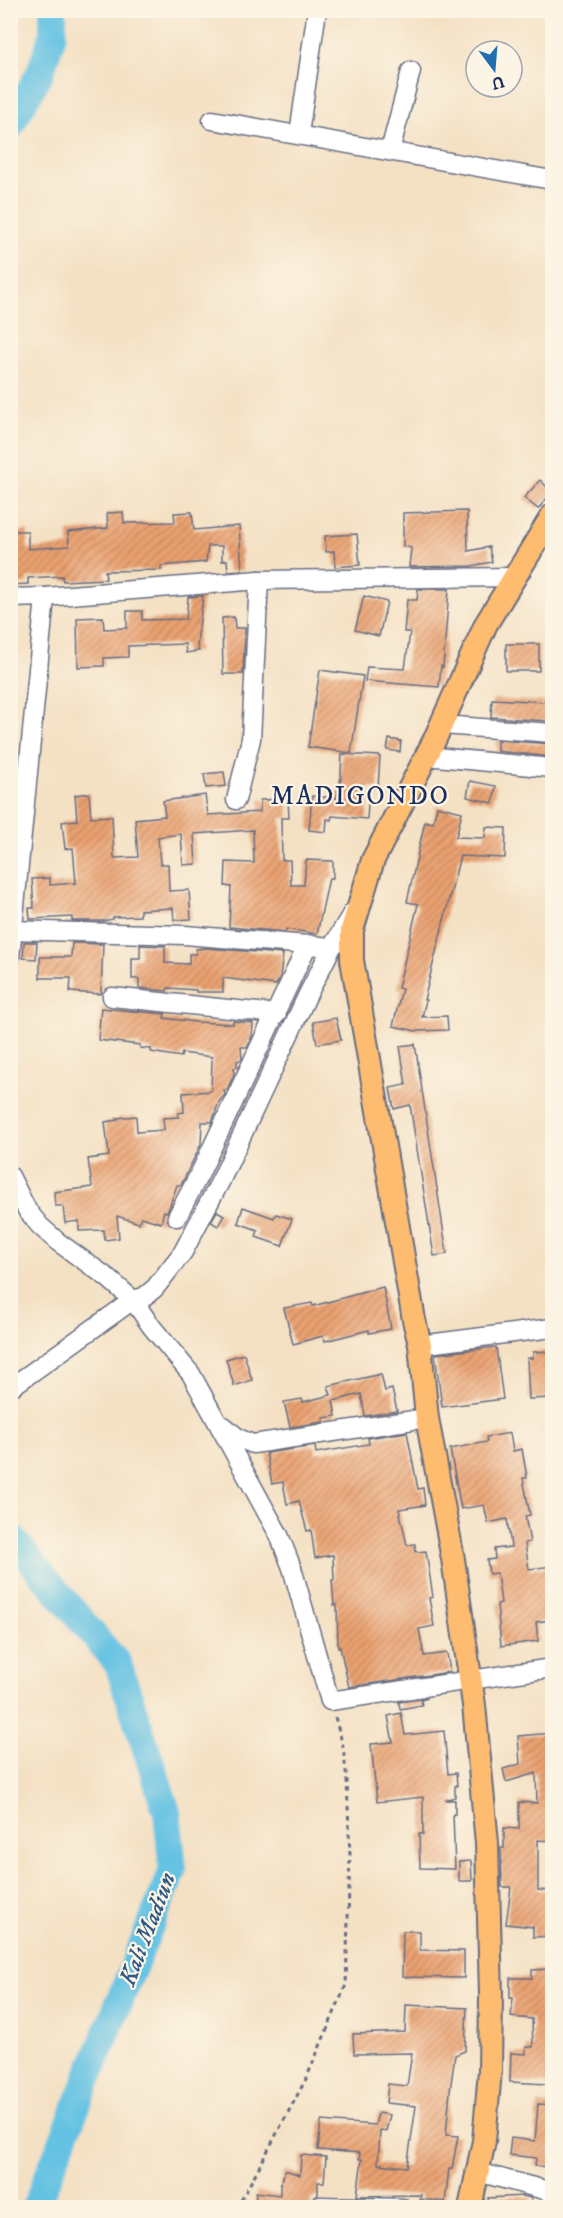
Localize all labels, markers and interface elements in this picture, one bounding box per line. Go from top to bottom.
north arrow [464,39,524,99]
text: U [489,71,507,94]
district label: MADIGONDO [271,780,449,813]
water label: Kali Madiun [112,1869,183,1991]

